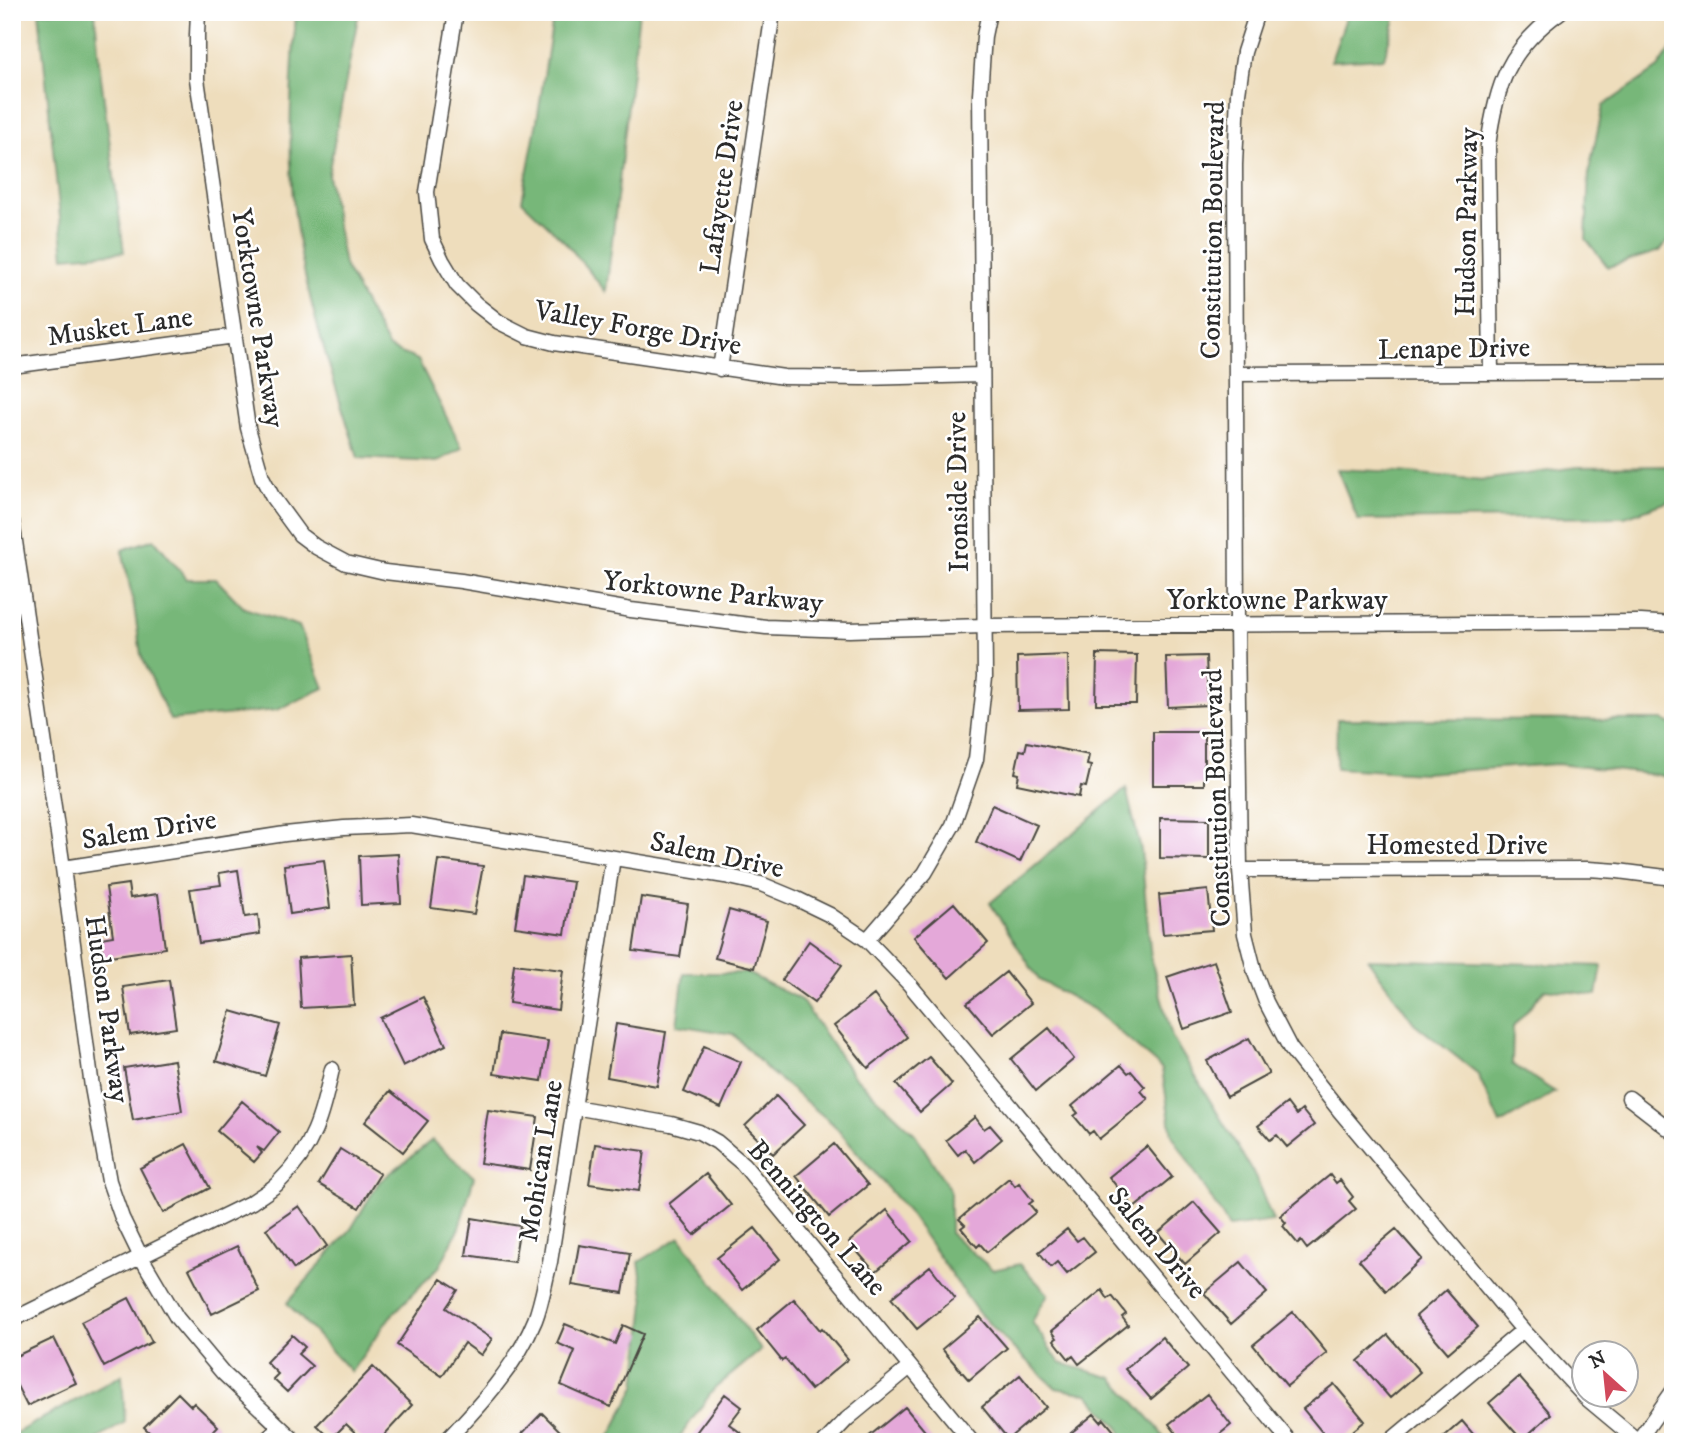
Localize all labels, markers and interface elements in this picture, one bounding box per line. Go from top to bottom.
street label: Lafayette Drive [692,98,752,276]
street label: Constitution Boulevard [1193,100,1233,360]
street label: Hudson Parkway [1448,126,1486,317]
street label: Yorktowne Parkway [223,206,293,431]
street label: Valley Forge Drive [531,292,744,363]
street label: Musket Lane [45,299,195,355]
street label: Lenape Drive [1378,330,1530,368]
street label: Ironside Drive [939,411,977,573]
street label: Yorktowne Parkway [601,563,826,621]
street label: Yorktowne Parkway [1166,583,1388,618]
street label: Constitution Boulevard [1195,668,1239,928]
street label: Salem Drive [79,802,219,858]
street label: Salem Drive [647,824,787,886]
street label: Homested Drive [1366,828,1548,863]
street label: Hudson Parkway [76,913,138,1106]
street label: Mohican Lane [511,1078,571,1244]
street label: Bennington Lane [740,1133,894,1303]
street label: Salem Drive [1100,1180,1214,1306]
north arrow [1570,1338,1640,1408]
text: N [1586,1346,1610,1374]

